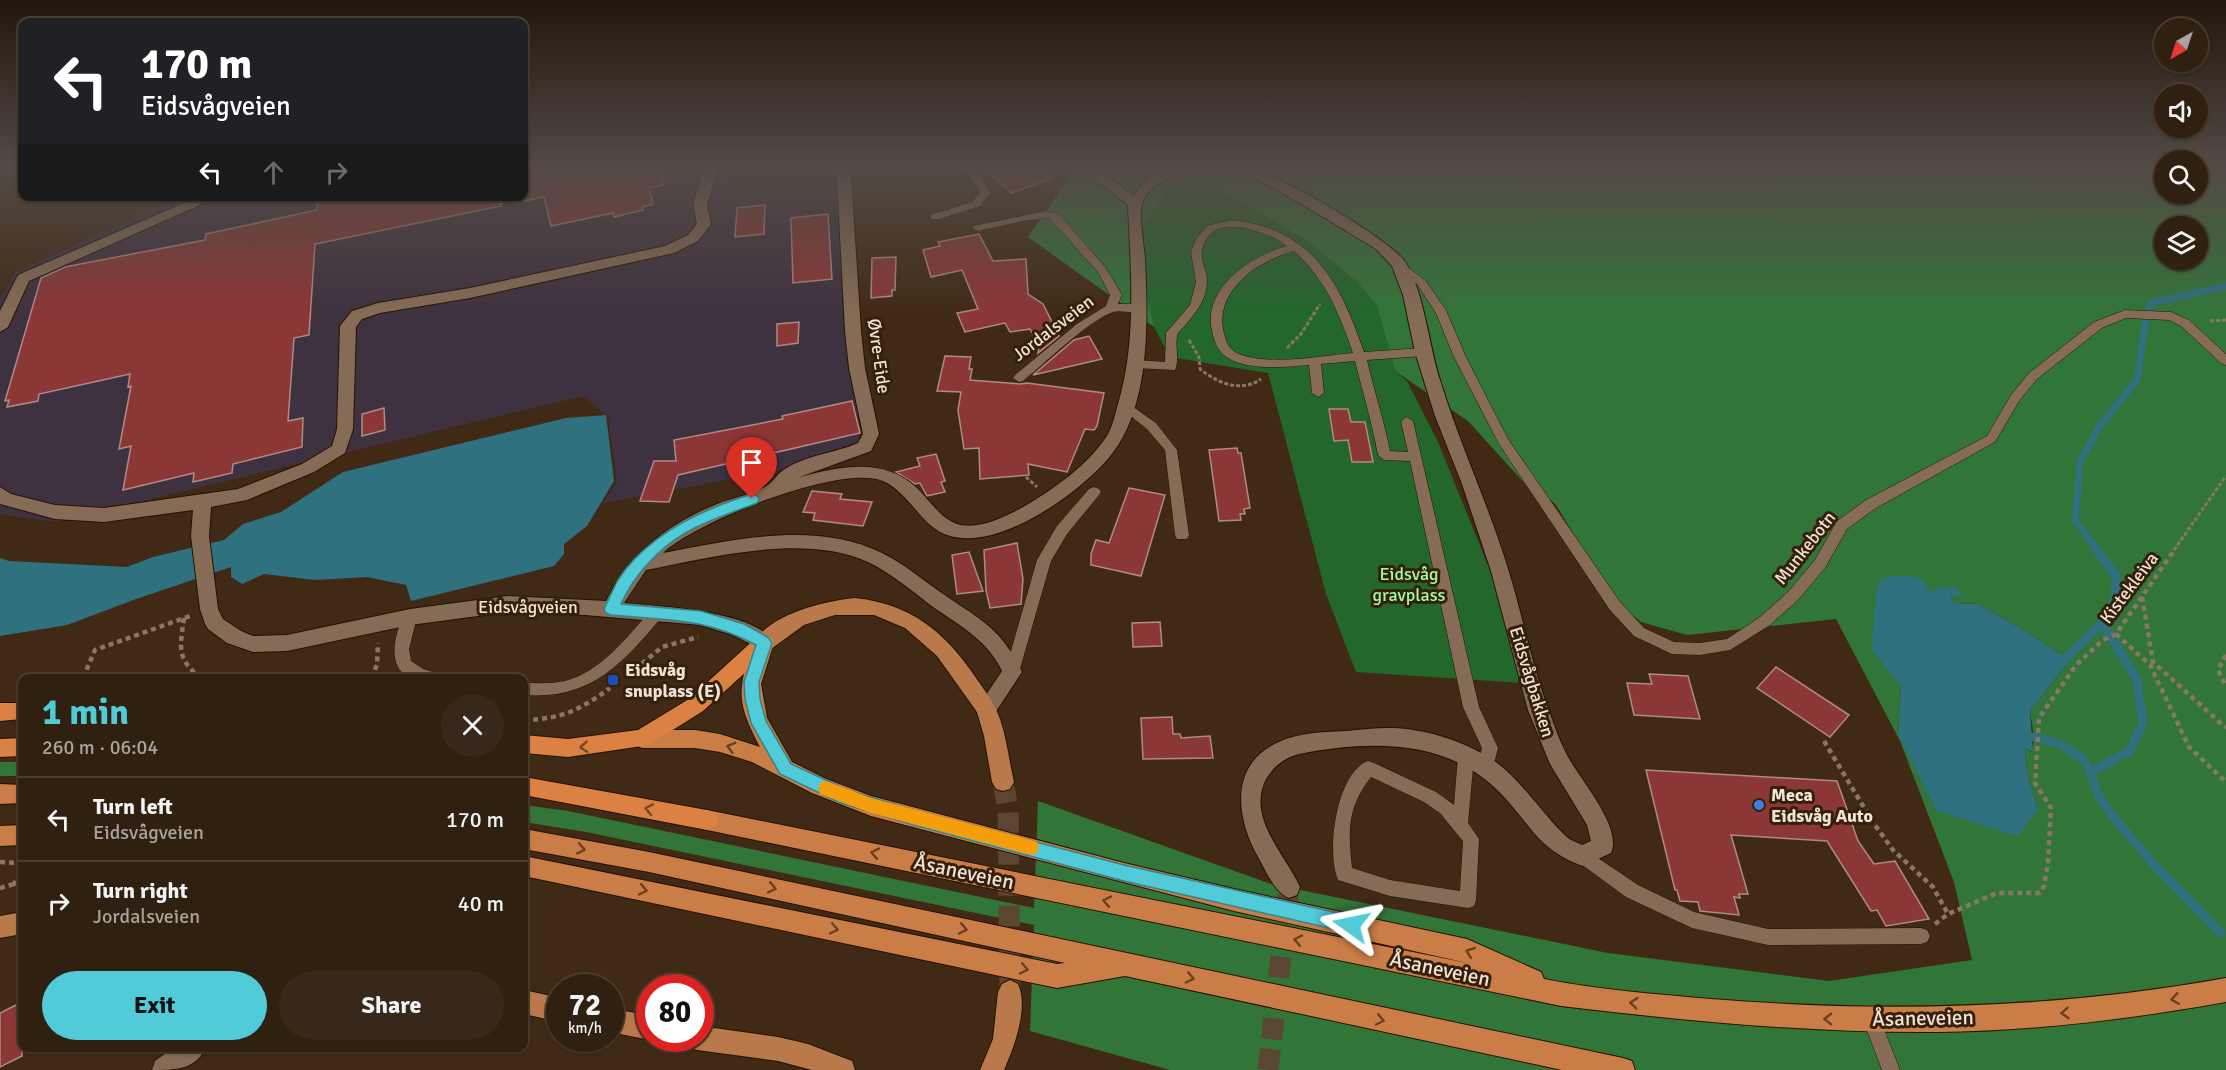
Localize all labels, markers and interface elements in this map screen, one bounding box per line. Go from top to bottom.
north arrow [2154,18,2208,72]
map controls [2154,18,2208,270]
text: 170 m [141,39,252,90]
icon: left [42,42,120,120]
button: sound [2154,84,2208,138]
text: Eidsvågveien [141,90,291,123]
button: search [2154,150,2208,204]
icon: left [194,156,227,189]
icon: ahead [257,156,290,189]
icon: right [320,156,353,189]
button: layers [2154,216,2208,270]
street label: Jordalsveien [1008,290,1098,366]
street label: Øvre-Eide [863,317,895,395]
pin [726,437,777,499]
icon: arrive [735,446,768,479]
street label: Munkebotn [1770,507,1840,589]
street label: Kistekleiva [2095,548,2163,628]
park label: Eidsvåg gravplass [1373,563,1446,606]
street label: Eidsvågveien [478,596,578,618]
street label: Eidsvågbakken [1505,624,1559,740]
place label: Eidsvåg snuplass (E) [625,659,721,702]
marker: Eidsvåg snuplass (E) [606,673,620,687]
text: 1 min [42,690,129,735]
button: close [441,694,504,757]
text: 260 m · 06:04 [42,735,158,760]
one-way arrow [580,740,589,753]
one-way arrow [726,742,737,754]
place label: Meca Eidsvåg Auto [1771,784,1873,827]
text: Turn left [93,793,173,820]
marker: Meca Eidsvåg Auto [1752,798,1766,812]
icon: left [42,803,75,836]
one-way arrow [645,803,655,816]
text: 170 m [446,806,504,833]
text: Eidsvågveien [93,820,204,845]
one-way arrow [576,842,586,855]
one-way arrow [870,847,880,860]
street label: Åsaneveien [911,848,1017,895]
text: Turn right [93,877,188,904]
one-way arrow [767,881,777,894]
one-way arrow [637,883,647,896]
icon: right [42,887,75,920]
text: 40 m [458,890,504,917]
position arrow [1319,893,1383,957]
one-way arrow [1103,895,1113,908]
text: Jordalsveien [93,904,200,929]
one-way arrow [828,922,838,935]
one-way arrow [958,922,968,935]
one-way arrow [1294,934,1304,947]
street label: Åsaneveien [1387,945,1493,992]
one-way arrow [1465,947,1476,959]
one-way arrow [1019,962,1029,975]
button: Exit [42,971,267,1040]
button: Share [279,971,504,1040]
one-way arrow [1184,971,1194,984]
speed limit sign: 80 [636,974,714,1052]
text: 72 [569,987,601,1024]
one-way arrow [2170,992,2179,1004]
one-way arrow [1629,997,1638,1010]
street label: Åsaneveien [1872,1003,1974,1032]
one-way arrow [2060,1006,2070,1019]
one-way arrow [1824,1012,1833,1025]
one-way arrow [1375,1013,1385,1026]
text: km/h [568,1019,602,1037]

